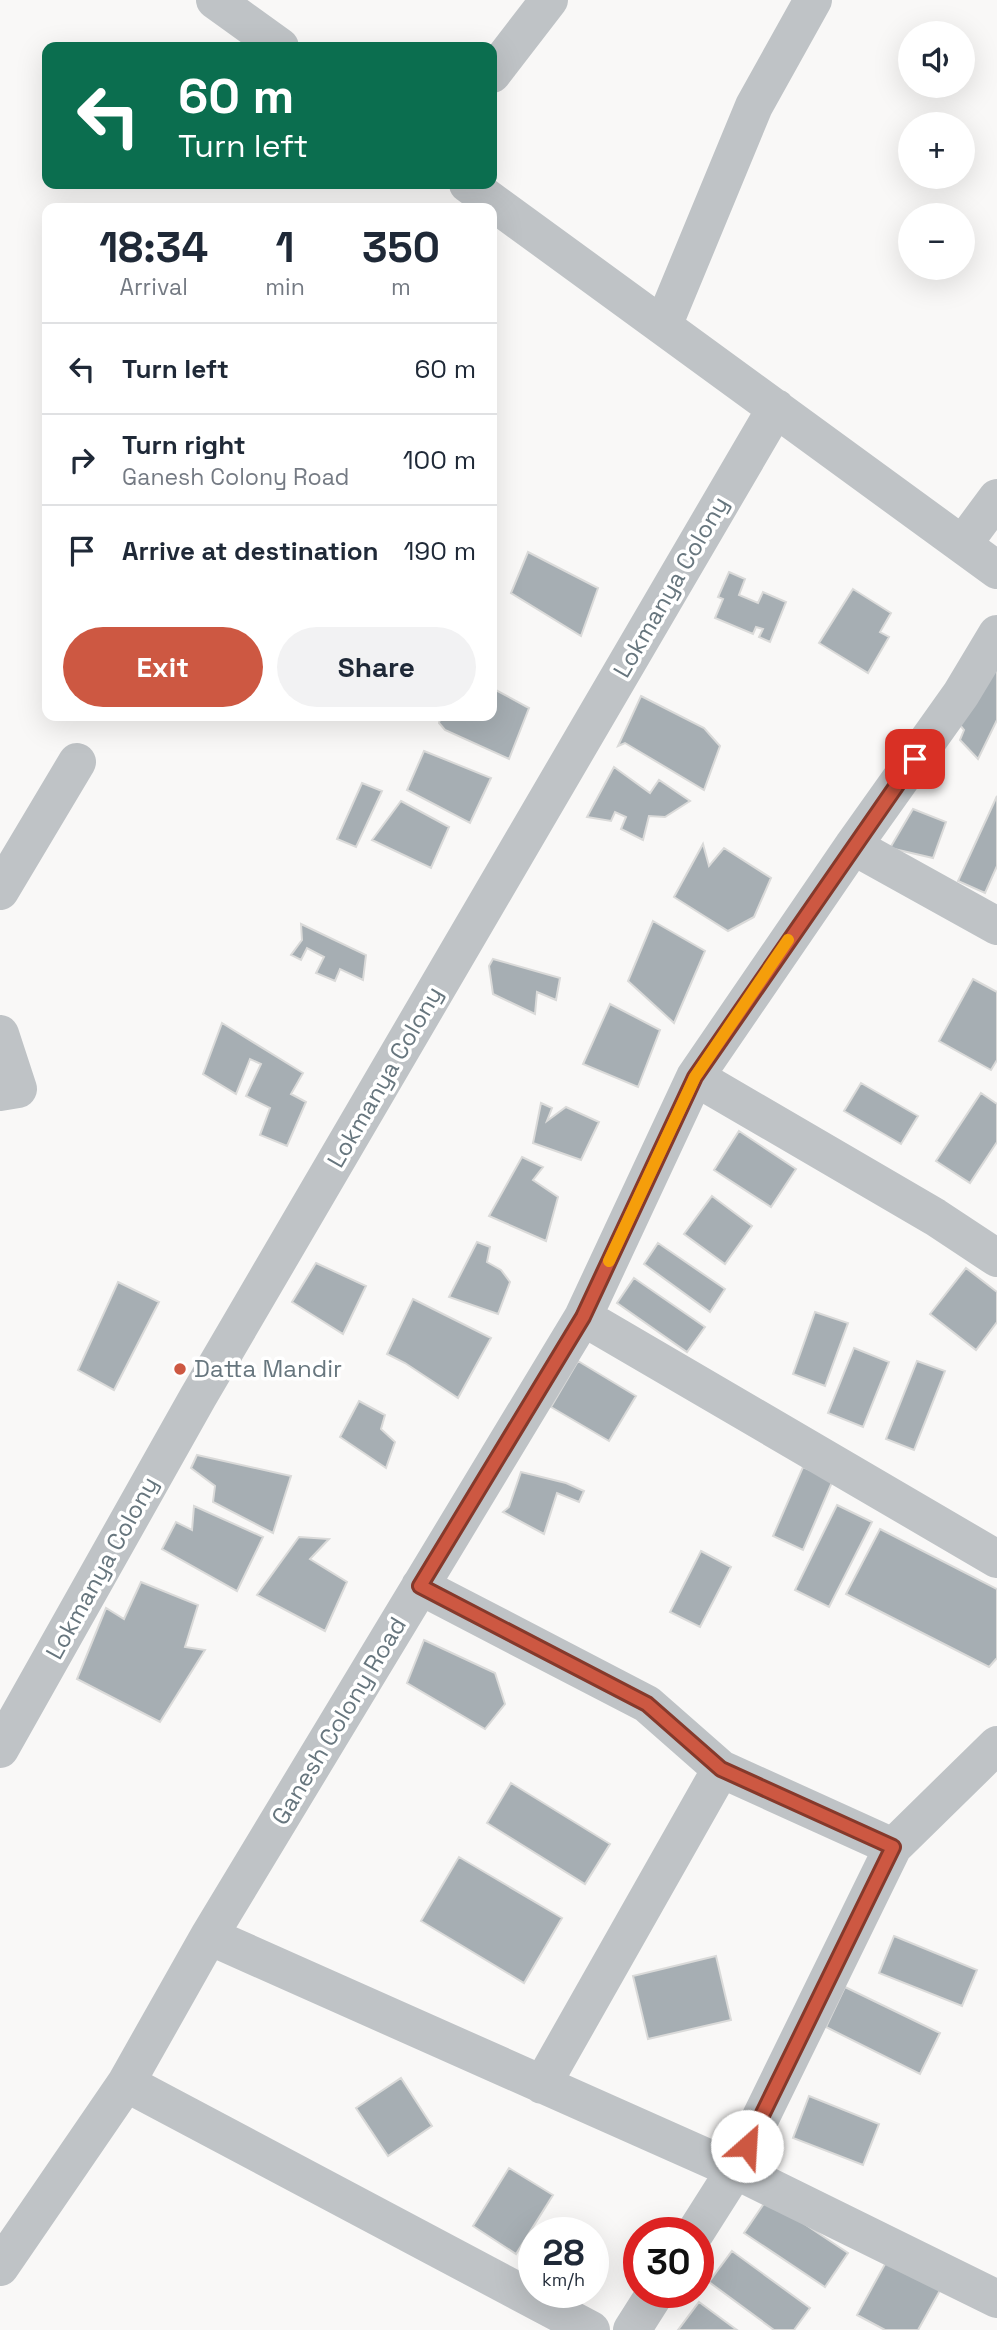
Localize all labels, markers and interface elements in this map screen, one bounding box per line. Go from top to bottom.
map controls [898,21,975,280]
button: sound [898,21,975,98]
text: 60 m [178,65,294,127]
icon: left [63,70,154,161]
button: + [898,112,975,189]
text: Turn left [178,126,308,166]
button: − [898,203,975,280]
text: 18:34 [99,221,208,274]
text: 1 [276,221,294,274]
text: 350 [362,221,440,274]
text: Arrival [119,272,188,302]
text: min [265,272,305,302]
text: m [391,272,411,302]
icon: left [63,350,101,388]
text: Turn left [122,352,229,386]
text: 60 m [414,352,476,386]
text: Turn right [122,428,246,462]
icon: right [63,441,101,479]
text: 100 m [403,443,476,477]
text: Ganesh Colony Road [122,462,349,492]
street label: Lokmanya Colony [606,490,735,683]
icon: arrive [63,532,101,570]
text: Arrive at destination [122,534,379,568]
text: 190 m [404,534,476,568]
button: Exit [63,627,263,707]
button: Share [277,627,476,707]
pin [885,729,945,789]
icon: arrive [896,740,934,778]
street label: Lokmanya Colony [320,980,449,1173]
place label: Datta Mandir [194,1353,342,1384]
marker: Datta Mandir [172,1361,188,1377]
street label: Lokmanya Colony [38,1471,165,1665]
street label: Ganesh Colony Road [264,1611,413,1830]
position arrow [710,2109,784,2183]
speed limit sign: 30 [623,2217,714,2308]
text: 28 [543,2231,584,2275]
text: km/h [542,2268,585,2291]

